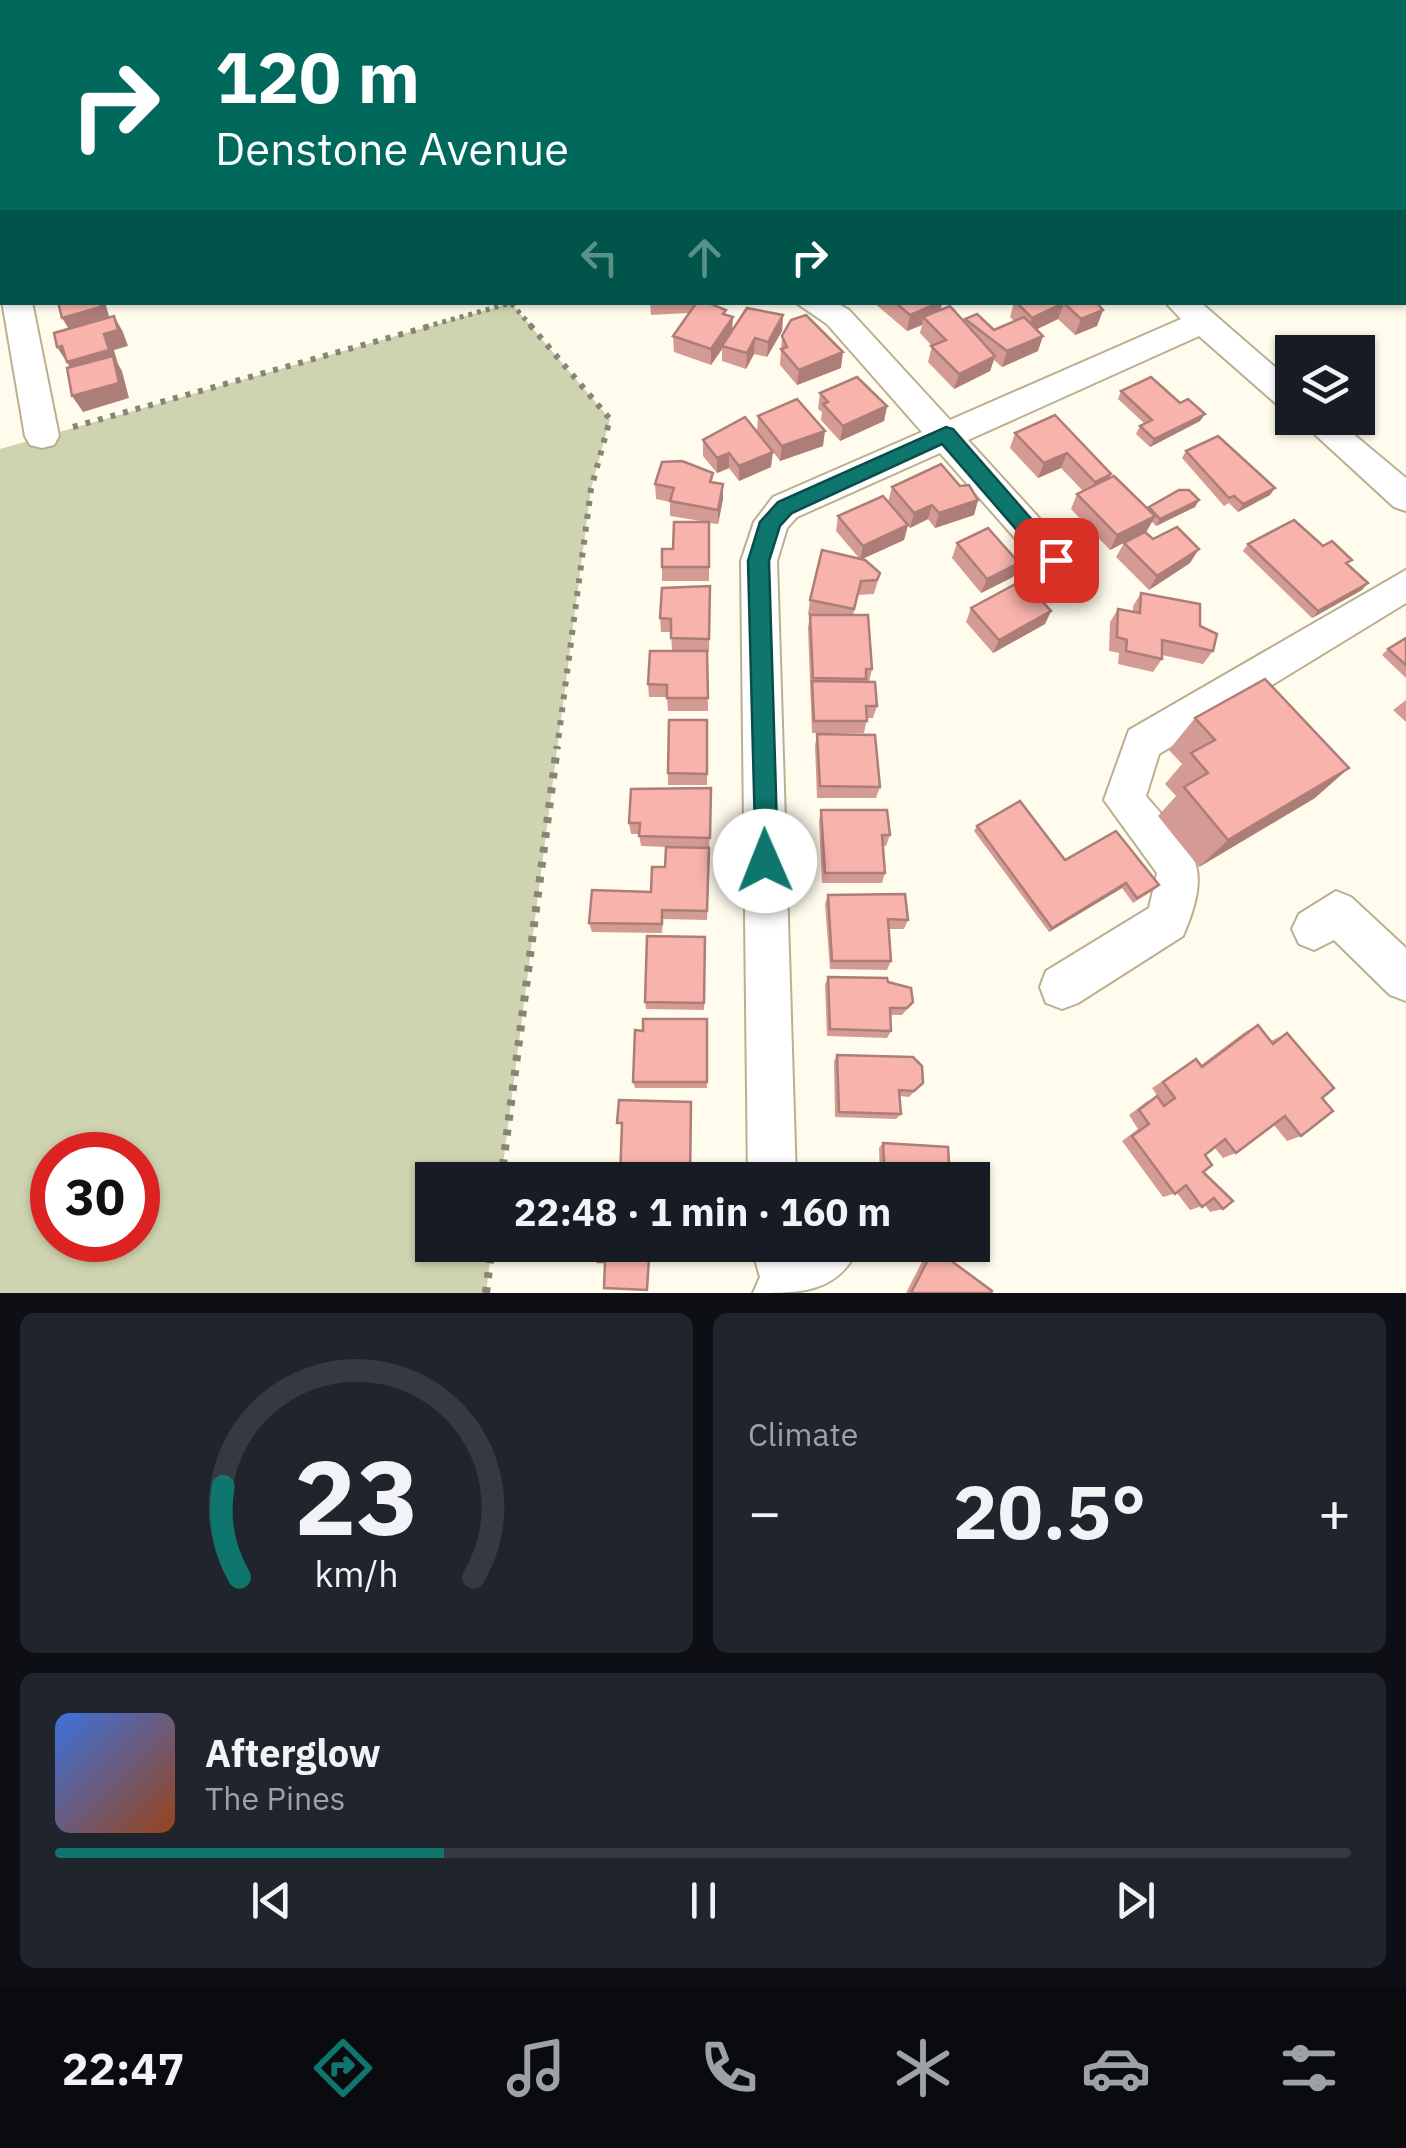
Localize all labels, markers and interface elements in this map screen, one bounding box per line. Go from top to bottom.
text: 120 m [215,31,420,122]
icon: right [50,40,180,170]
text: Denstone Avenue [215,119,569,177]
icon: left [572,230,627,285]
icon: ahead [677,230,732,285]
icon: right [782,230,837,285]
map controls [1275,335,1375,435]
button: layers [1275,335,1375,435]
pin [1014,518,1099,603]
icon: arrive [1029,533,1084,588]
position arrow [713,809,817,913]
speed limit sign: 30 [30,1132,160,1262]
text: 22:48 · 1 min · 160 m [514,1187,891,1236]
text: Climate [748,1413,858,1455]
text: 23 [294,1428,419,1564]
text: 20.5° [953,1462,1146,1560]
text: − [748,1476,781,1547]
text: + [1318,1476,1351,1547]
text: km/h [314,1550,399,1597]
text: Afterglow [205,1728,381,1777]
text: The Pines [205,1777,345,1819]
icon: previous [244,1873,299,1928]
icon: pause [676,1873,731,1928]
icon: next [1108,1873,1163,1928]
icon: directions [308,2033,378,2103]
icon: music [501,2033,571,2103]
icon: phone [694,2033,764,2103]
icon: climate [888,2033,958,2103]
icon: car [1081,2033,1151,2103]
icon: filters [1274,2033,1344,2103]
text: 22:47 [62,2039,185,2097]

